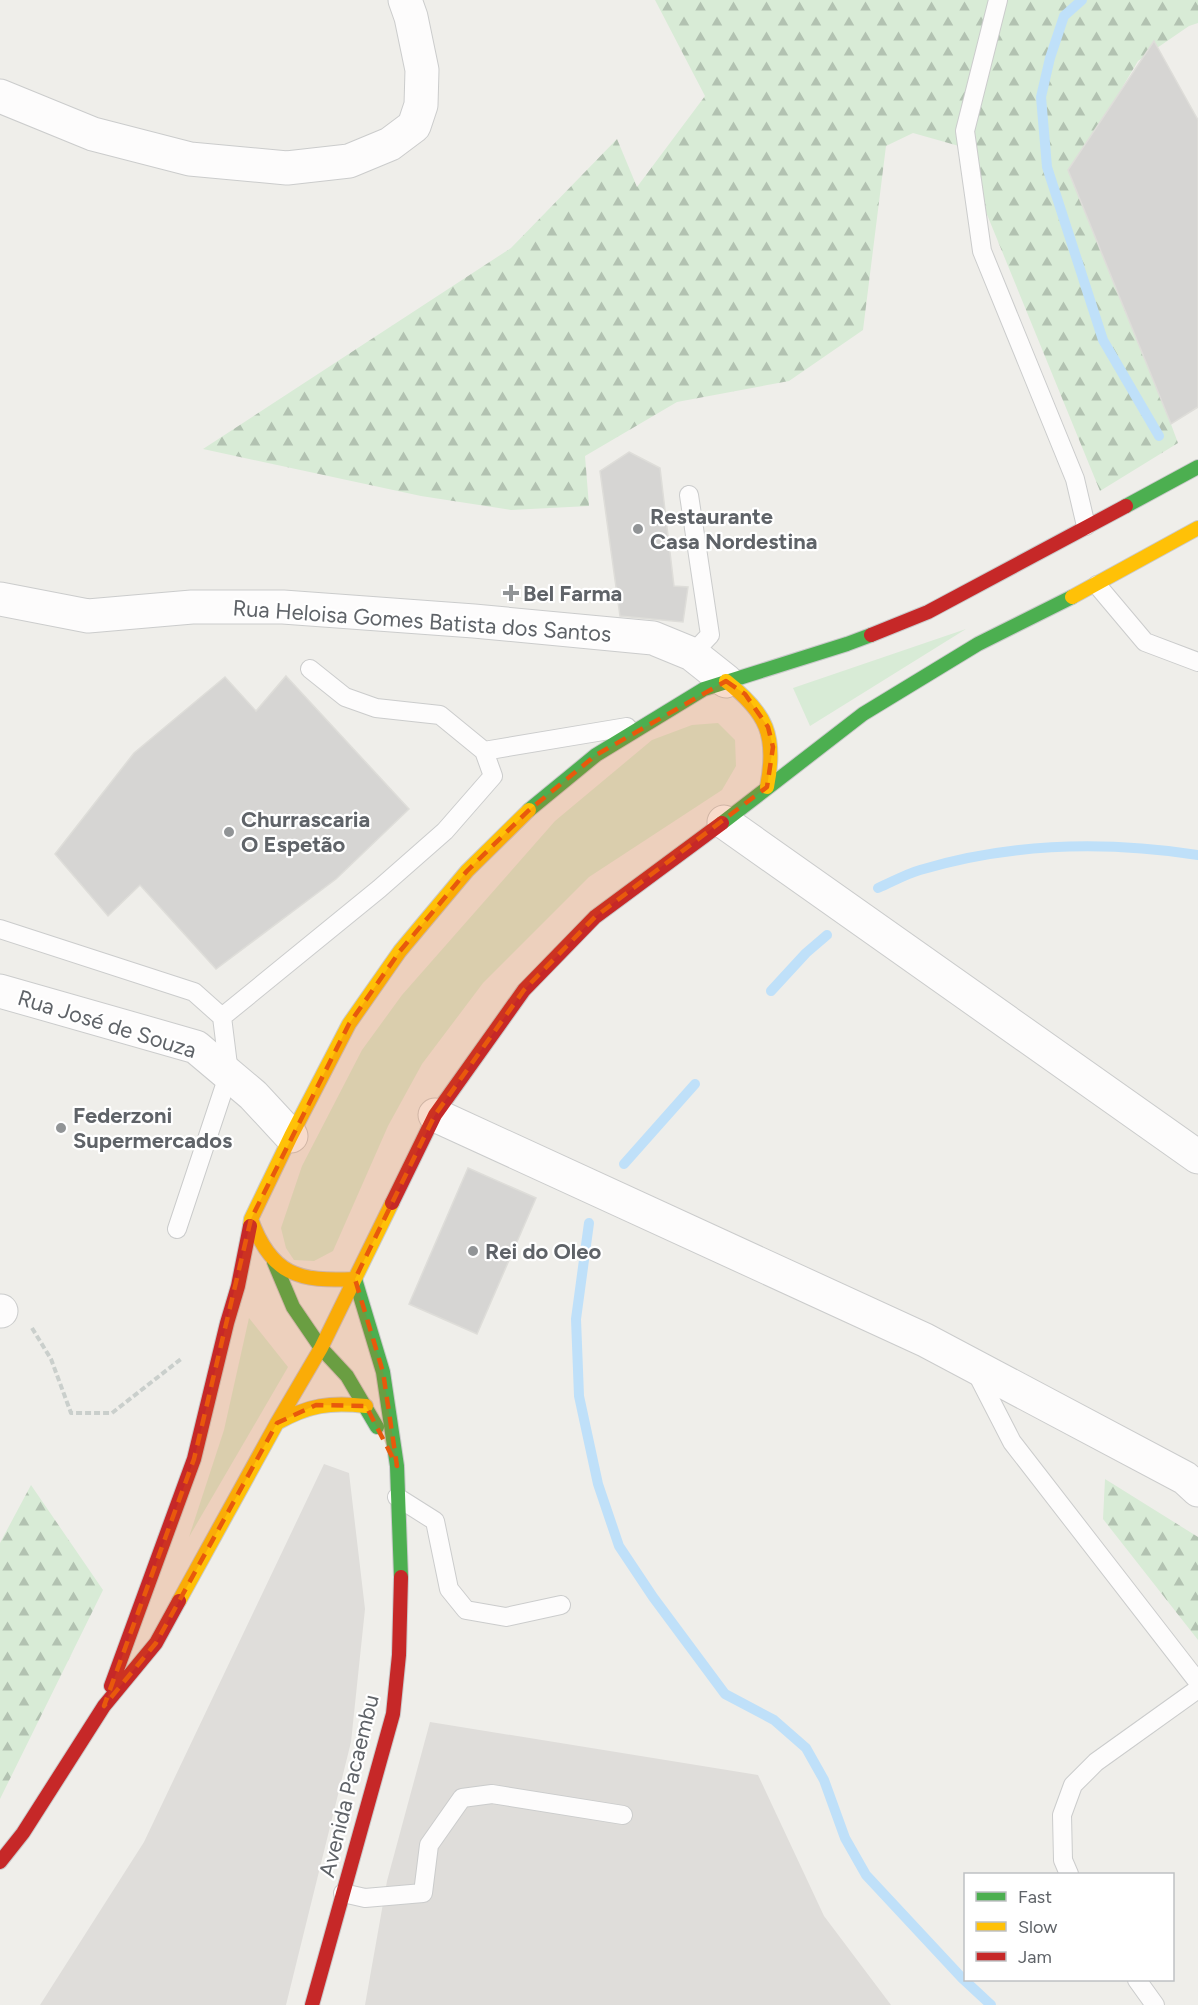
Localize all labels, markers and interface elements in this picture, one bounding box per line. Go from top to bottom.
place label: Restaurante Casa Nordestina [650,503,817,555]
marker: Restaurante Casa Nordestina [631,522,645,536]
place label: Bel Farma [523,580,622,607]
marker: Bel Farma [504,586,518,600]
street label: Rua Heloisa Gomes Batista dos Santos [232,594,612,648]
place label: Churrascaria O Espetão [241,806,370,858]
marker: Churrascaria O Espetão [222,825,236,839]
street label: Rua José de Souza [14,984,200,1064]
place label: Federzoni Supermercados [73,1102,232,1154]
marker: Federzoni Supermercados [54,1121,68,1135]
place label: Rei do Oleo [485,1238,601,1265]
marker: Rei do Oleo [466,1244,480,1258]
street label: Avenida Pacaembu [313,1692,385,1880]
legend [964,1873,1174,1981]
text: Fast [1018,1886,1052,1908]
text: Slow [1018,1916,1057,1938]
text: Jam [1018,1946,1052,1968]

